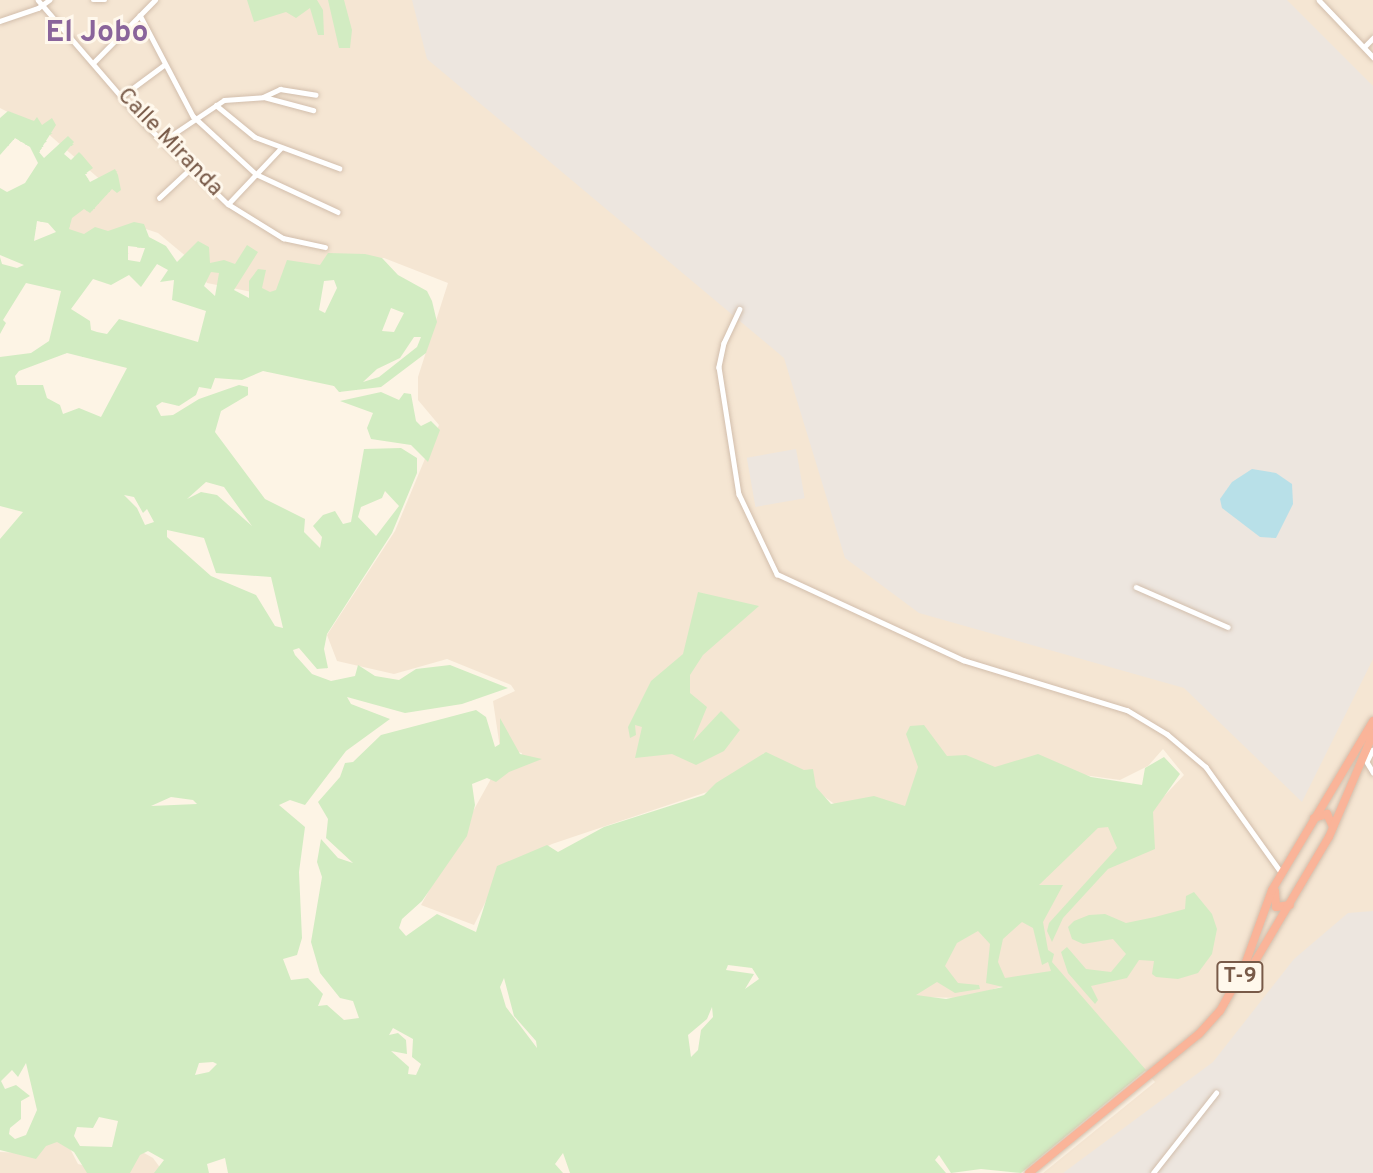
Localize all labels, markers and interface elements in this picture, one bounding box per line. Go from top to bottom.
district label: El Jobo [45,16,149,52]
street label: Calle Miranda [110,83,228,203]
road number: T-9 [1216,960,1264,995]

